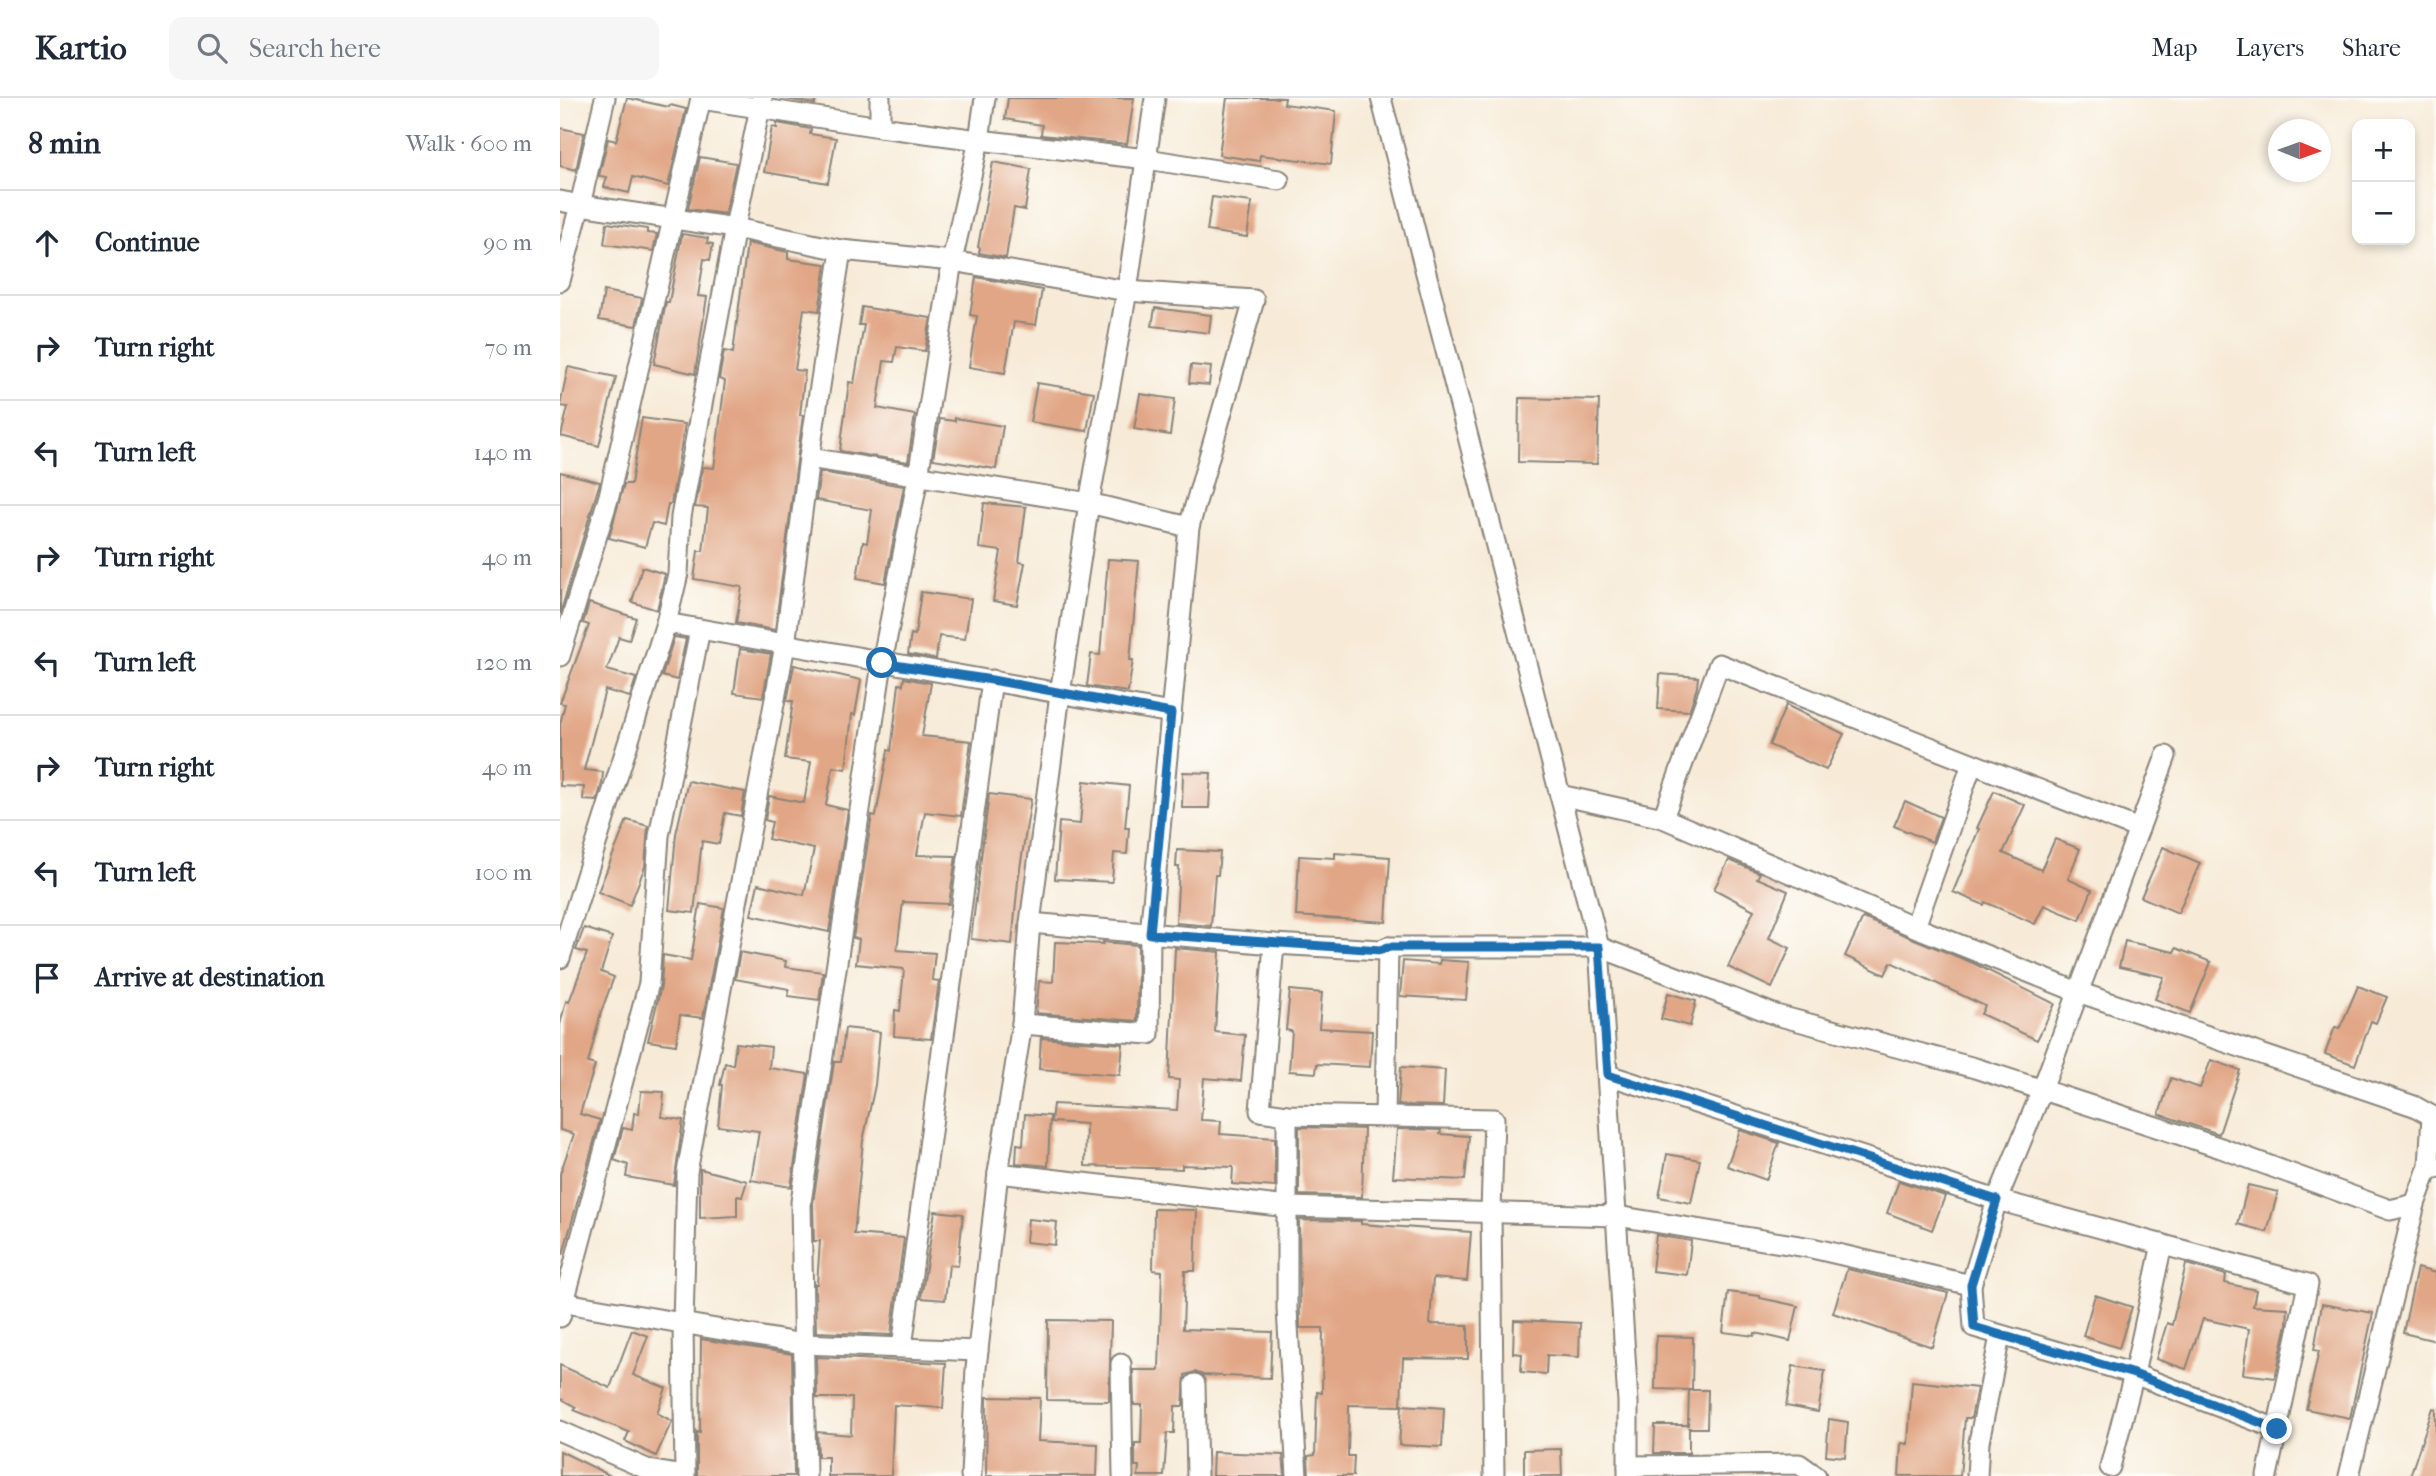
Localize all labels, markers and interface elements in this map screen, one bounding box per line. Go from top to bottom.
search box [169,17,659,80]
text: Kartio [35,29,127,68]
icon: search [193,29,231,67]
text: Search here [249,33,381,64]
text: Map [2152,34,2198,62]
text: Layers [2236,34,2304,62]
text: Share [2342,34,2401,62]
north arrow [2268,119,2331,182]
map controls [2352,119,2415,245]
button: + [2352,119,2415,182]
text: 8 min [28,126,101,161]
text: Walk · 600 m [406,130,532,157]
button: − [2352,182,2415,245]
icon: ahead [28,224,66,262]
text: Continue [95,227,200,258]
text: 90 m [483,229,532,256]
icon: right [28,329,66,367]
text: Turn right [95,332,215,363]
text: 70 m [484,334,532,361]
icon: left [28,434,66,472]
text: Turn left [95,437,196,468]
text: 140 m [473,439,532,466]
icon: right [28,539,66,577]
text: Turn right [95,542,215,573]
text: 40 m [482,544,532,571]
icon: left [28,644,66,682]
text: Turn left [95,647,196,678]
route start [866,647,897,678]
text: 120 m [475,649,532,676]
icon: right [28,749,66,787]
text: Turn right [95,752,215,783]
text: 40 m [482,754,532,781]
icon: left [28,854,66,892]
text: Turn left [95,857,196,888]
text: 100 m [474,859,532,886]
icon: arrive [28,959,66,997]
text: Arrive at destination [95,962,325,993]
route end [2261,1413,2292,1444]

